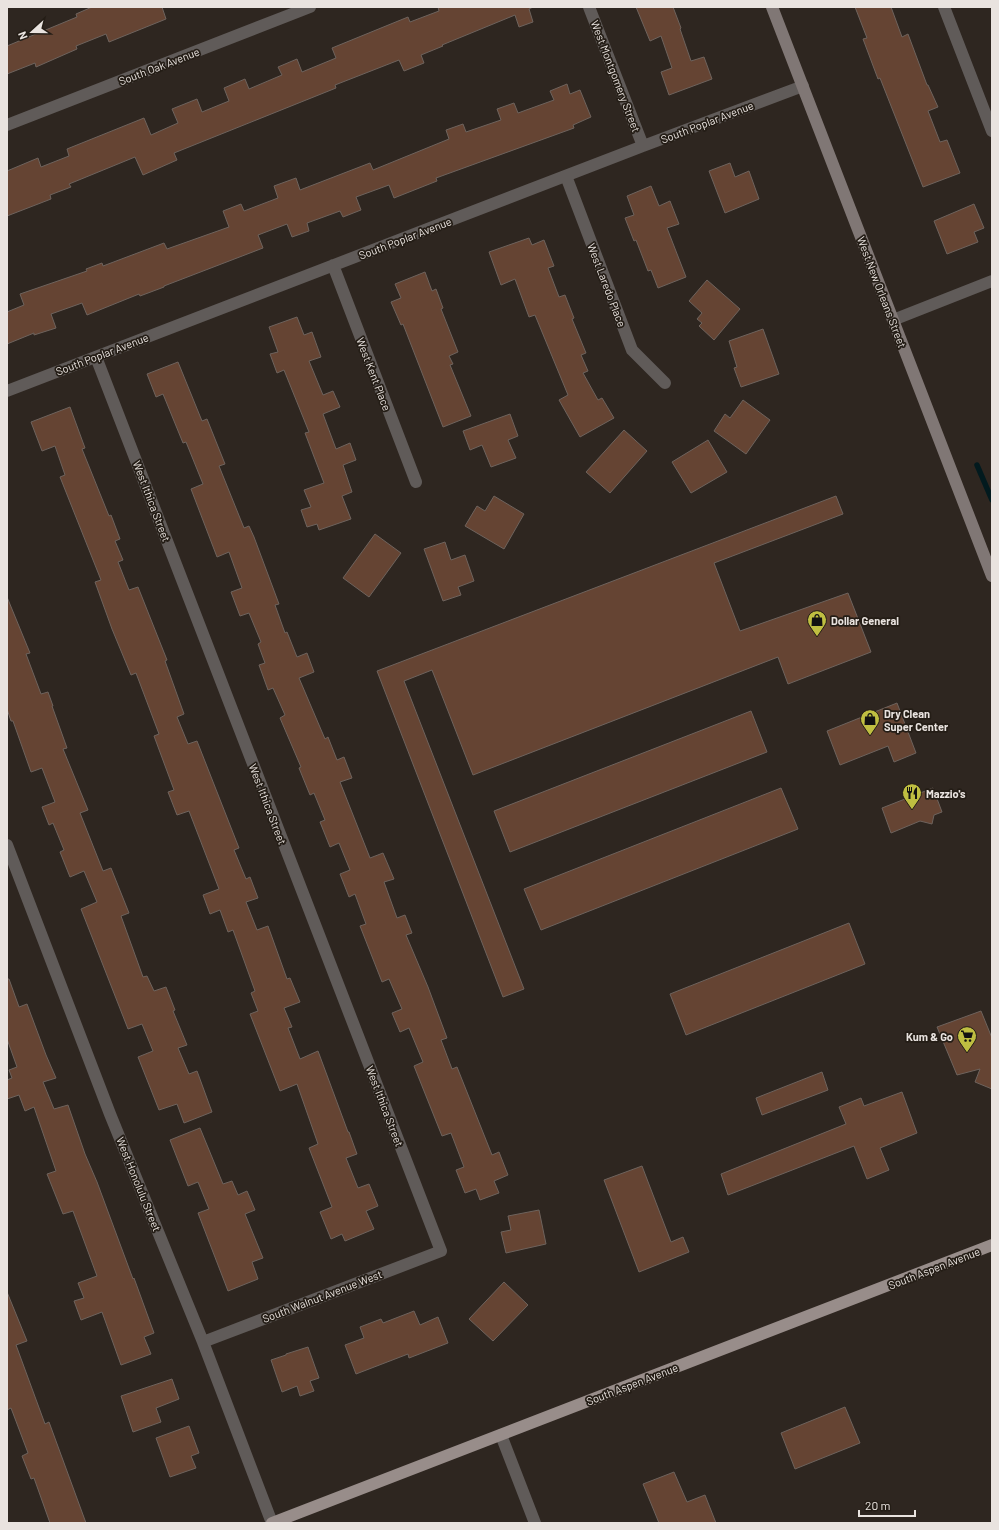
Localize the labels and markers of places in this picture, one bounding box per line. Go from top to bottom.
shop icon: Dollar General [806,609,828,637]
place label: Dollar General [831,614,899,627]
place label: Dry Clean Super Center [884,707,949,733]
shop icon: Dry Clean Super Center [859,708,881,736]
restaurant icon: Mazzio's [901,782,923,810]
place label: Mazzio's [926,787,966,800]
supermarket icon: Kum & Go [956,1025,978,1053]
place label: Kum & Go [906,1030,953,1043]

